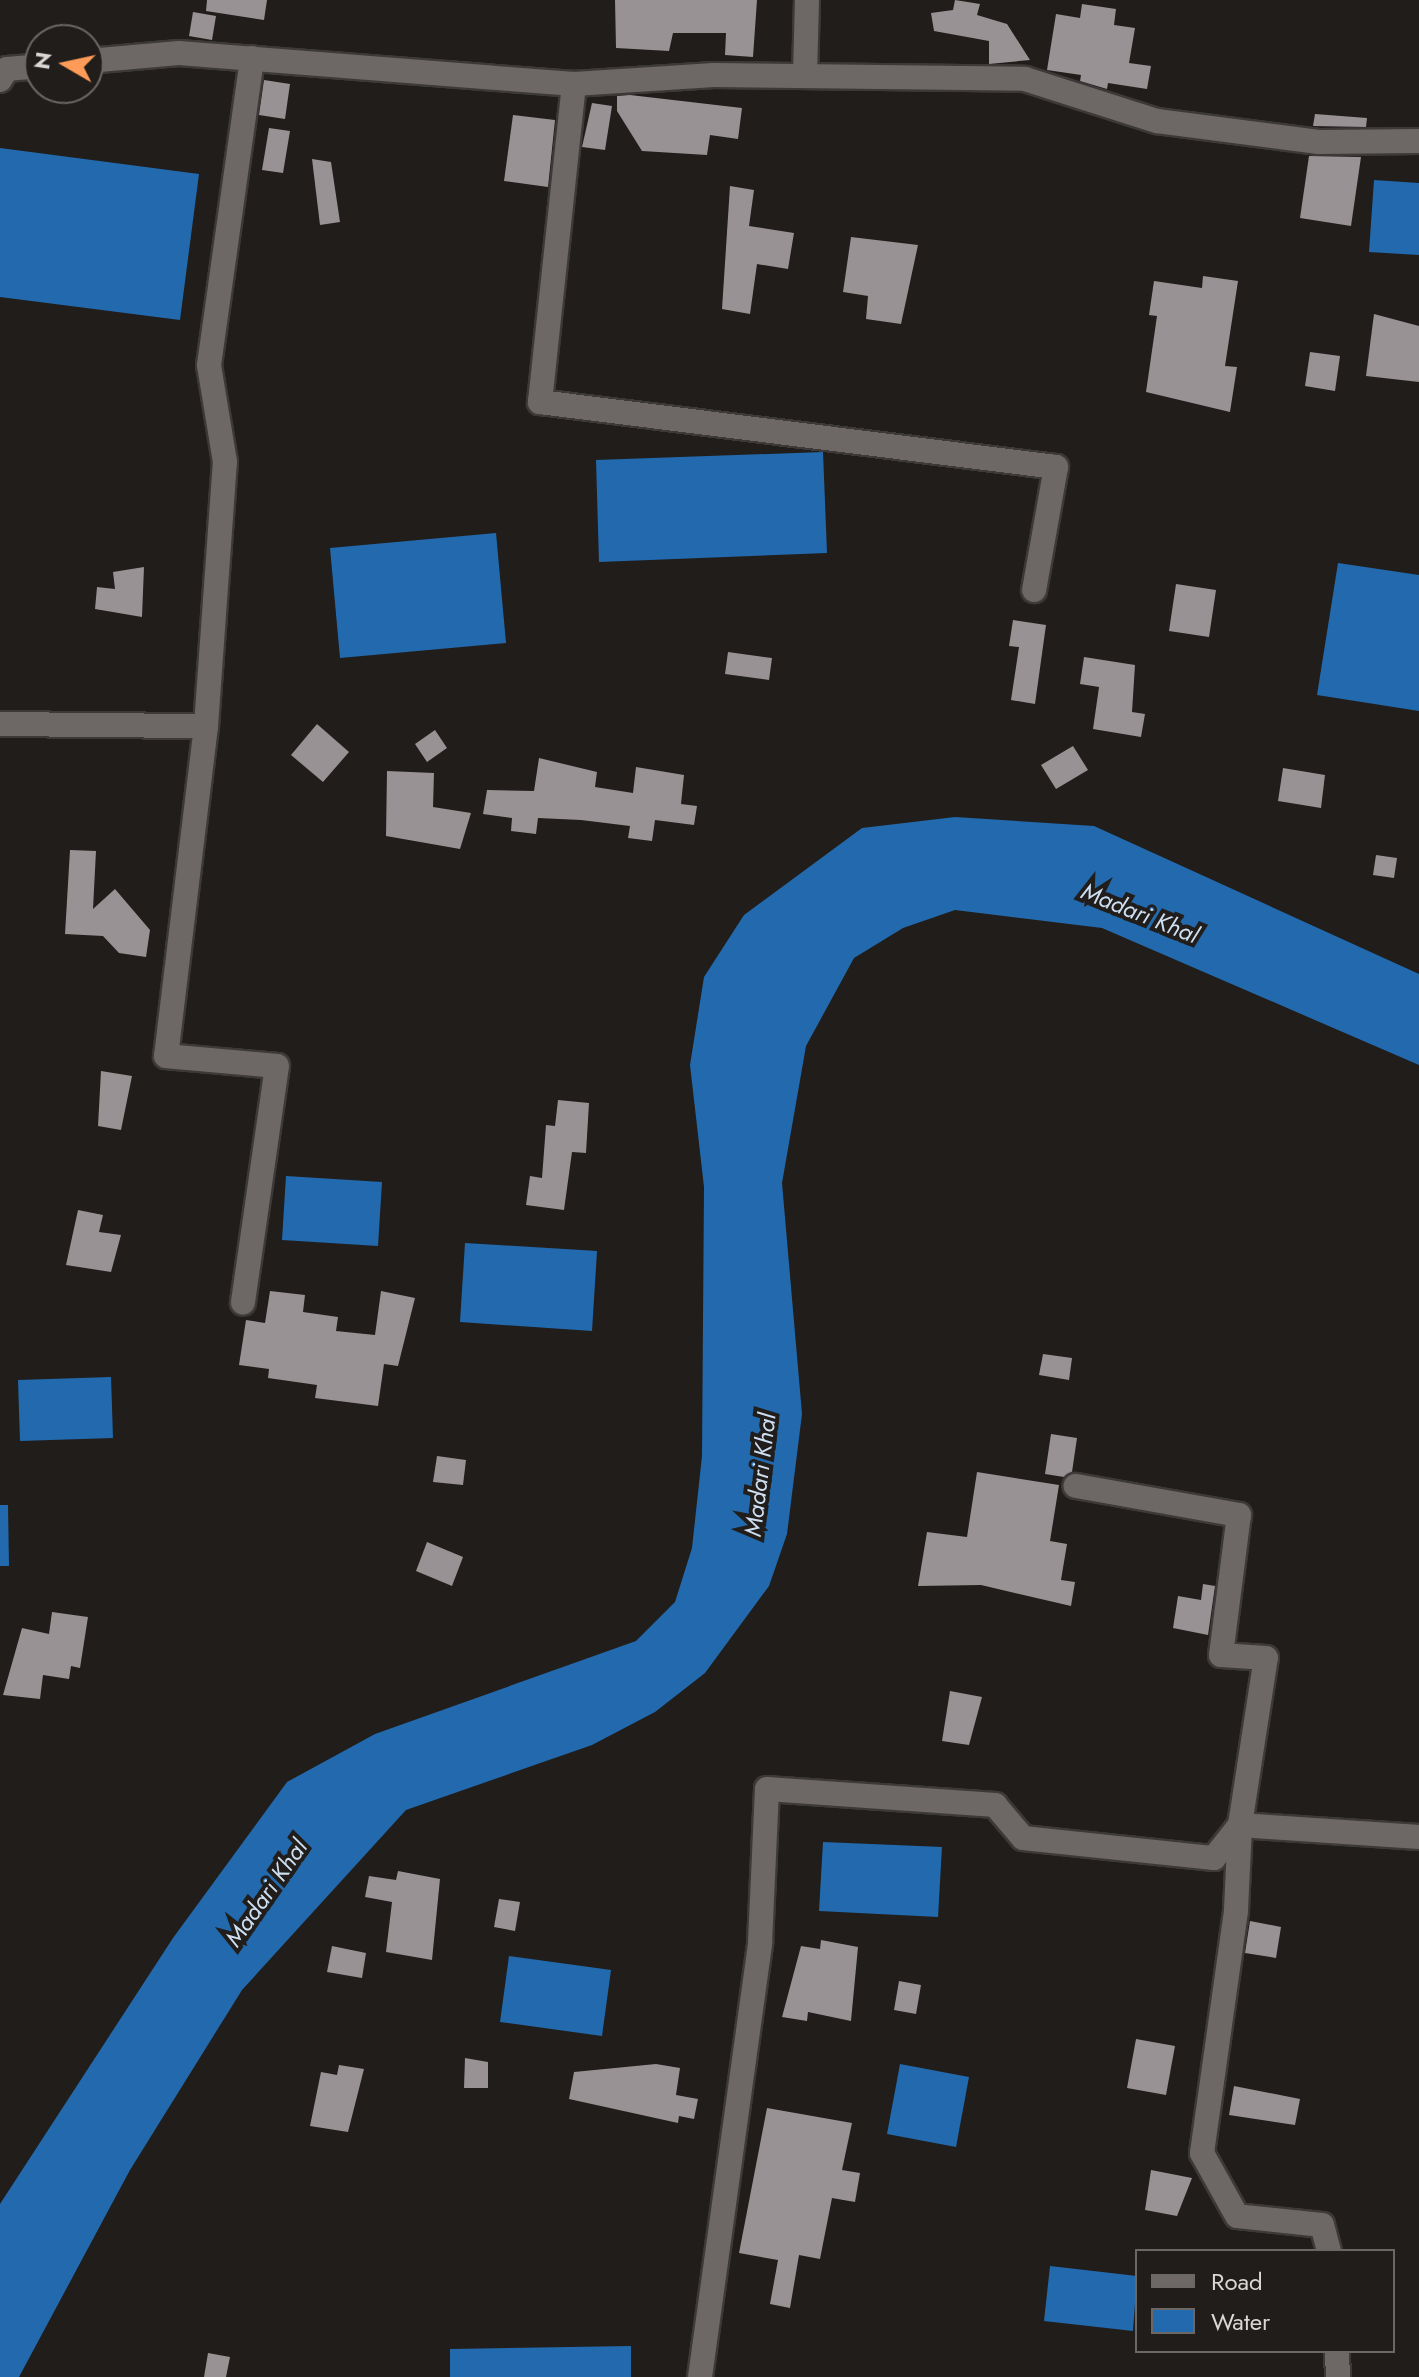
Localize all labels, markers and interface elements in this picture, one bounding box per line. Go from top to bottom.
north arrow [24,24,104,104]
text: N [25,49,59,72]
water label: Madari Khal [1077,876,1203,950]
water label: Madari Khal [738,1412,782,1538]
water label: Madari Khal [219,1834,313,1952]
legend [1135,2249,1395,2353]
text: Road [1211,2264,1263,2299]
text: Water [1211,2304,1270,2339]

